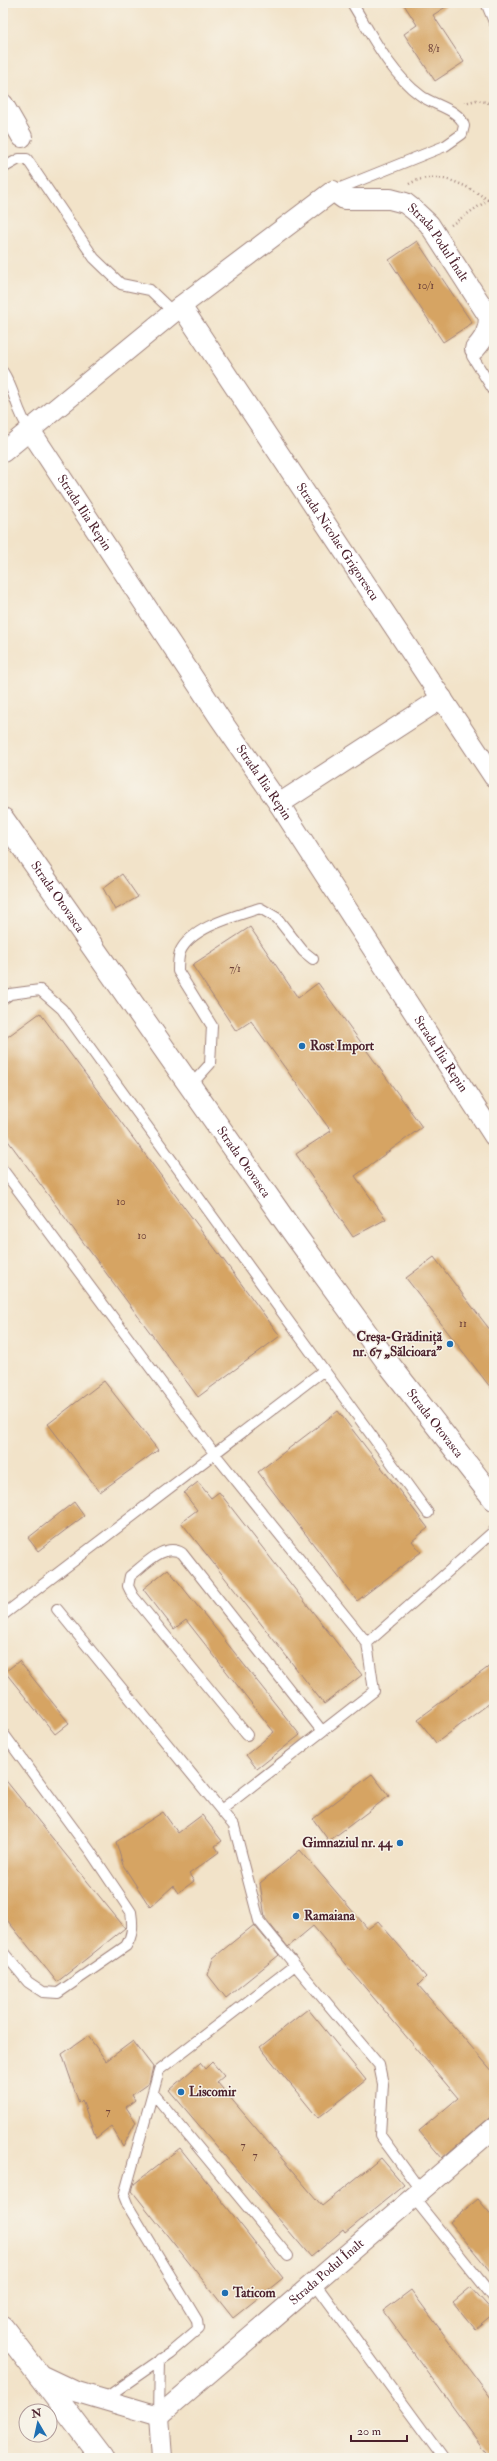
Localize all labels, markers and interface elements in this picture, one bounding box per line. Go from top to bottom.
house number: 8/1 [428,42,440,55]
street label: Strada Podul Înalt [404,200,472,285]
house number: 10/1 [418,279,434,292]
street label: Strada Ilia Repin [54,472,115,554]
street label: Strada Nicolae Grigorescu [293,480,383,604]
street label: Strada Ilia Repin [233,742,295,823]
street label: Strada Otovasca [27,858,88,936]
house number: 7/1 [229,962,241,975]
street label: Strada Ilia Repin [410,1013,472,1095]
place label: Rost Import [310,1038,375,1055]
marker: Rost Import [297,1041,307,1051]
street label: Strada Otovasca [213,1123,274,1201]
house number: 10 [116,1195,126,1208]
house number: 10 [137,1229,147,1242]
house number: 11 [459,1317,467,1330]
place label: Creșa-Grădiniță nr. 67 „Sălcioara” [352,1329,443,1360]
marker: Creșa-Grădiniță nr. 67 „Sălcioara” [445,1339,455,1349]
street label: Strada Otovasca [403,1386,467,1462]
place label: Gimnaziul nr. 44 [302,1835,393,1851]
marker: Gimnaziul nr. 44 [395,1838,405,1848]
place label: Ramaiana [304,1908,356,1924]
marker: Ramaiana [291,1911,301,1921]
place label: Liscomir [189,2084,237,2100]
marker: Liscomir [176,2087,186,2097]
house number: 7 [105,2105,111,2118]
house number: 7 [240,2139,246,2152]
house number: 7 [252,2149,258,2162]
street label: Strada Podul Înalt [286,2235,367,2309]
place label: Taticom [232,2285,277,2301]
marker: Taticom [220,2288,230,2298]
north arrow [18,2403,58,2443]
text: N [30,2406,44,2421]
scale bar [351,2417,407,2443]
text: 20 m [357,2424,382,2439]

